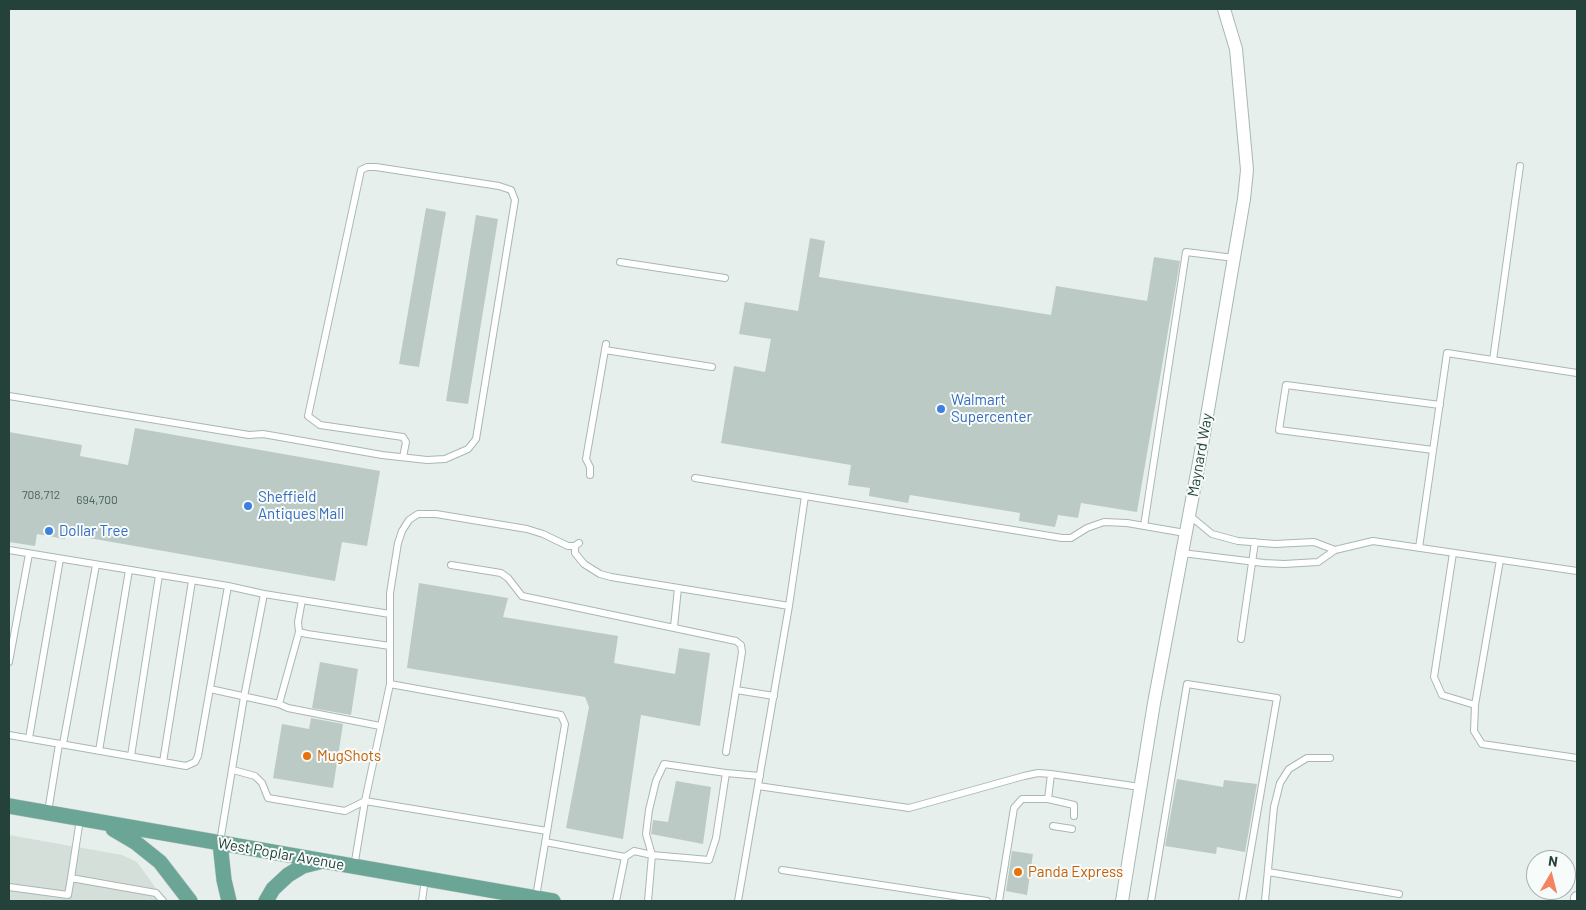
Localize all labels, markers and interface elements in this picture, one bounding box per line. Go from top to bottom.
place label: Walmart Supercenter [951,391,1032,426]
marker: Walmart Supercenter [935,403,947,415]
street label: Maynard Way [1184,412,1216,498]
house number: 708,712 [22,488,60,502]
place label: Sheffield Antiques Mall [258,488,344,523]
house number: 694,700 [76,493,118,507]
marker: Sheffield Antiques Mall [242,500,254,512]
place label: Dollar Tree [59,522,129,540]
marker: Dollar Tree [43,525,55,537]
place label: MugShots [317,747,381,765]
marker: MugShots [301,750,313,762]
street label: West Poplar Avenue [216,834,346,874]
north arrow [1526,850,1576,900]
text: N [1547,852,1559,870]
place label: Panda Express [1028,863,1123,881]
marker: Panda Express [1012,866,1024,878]

